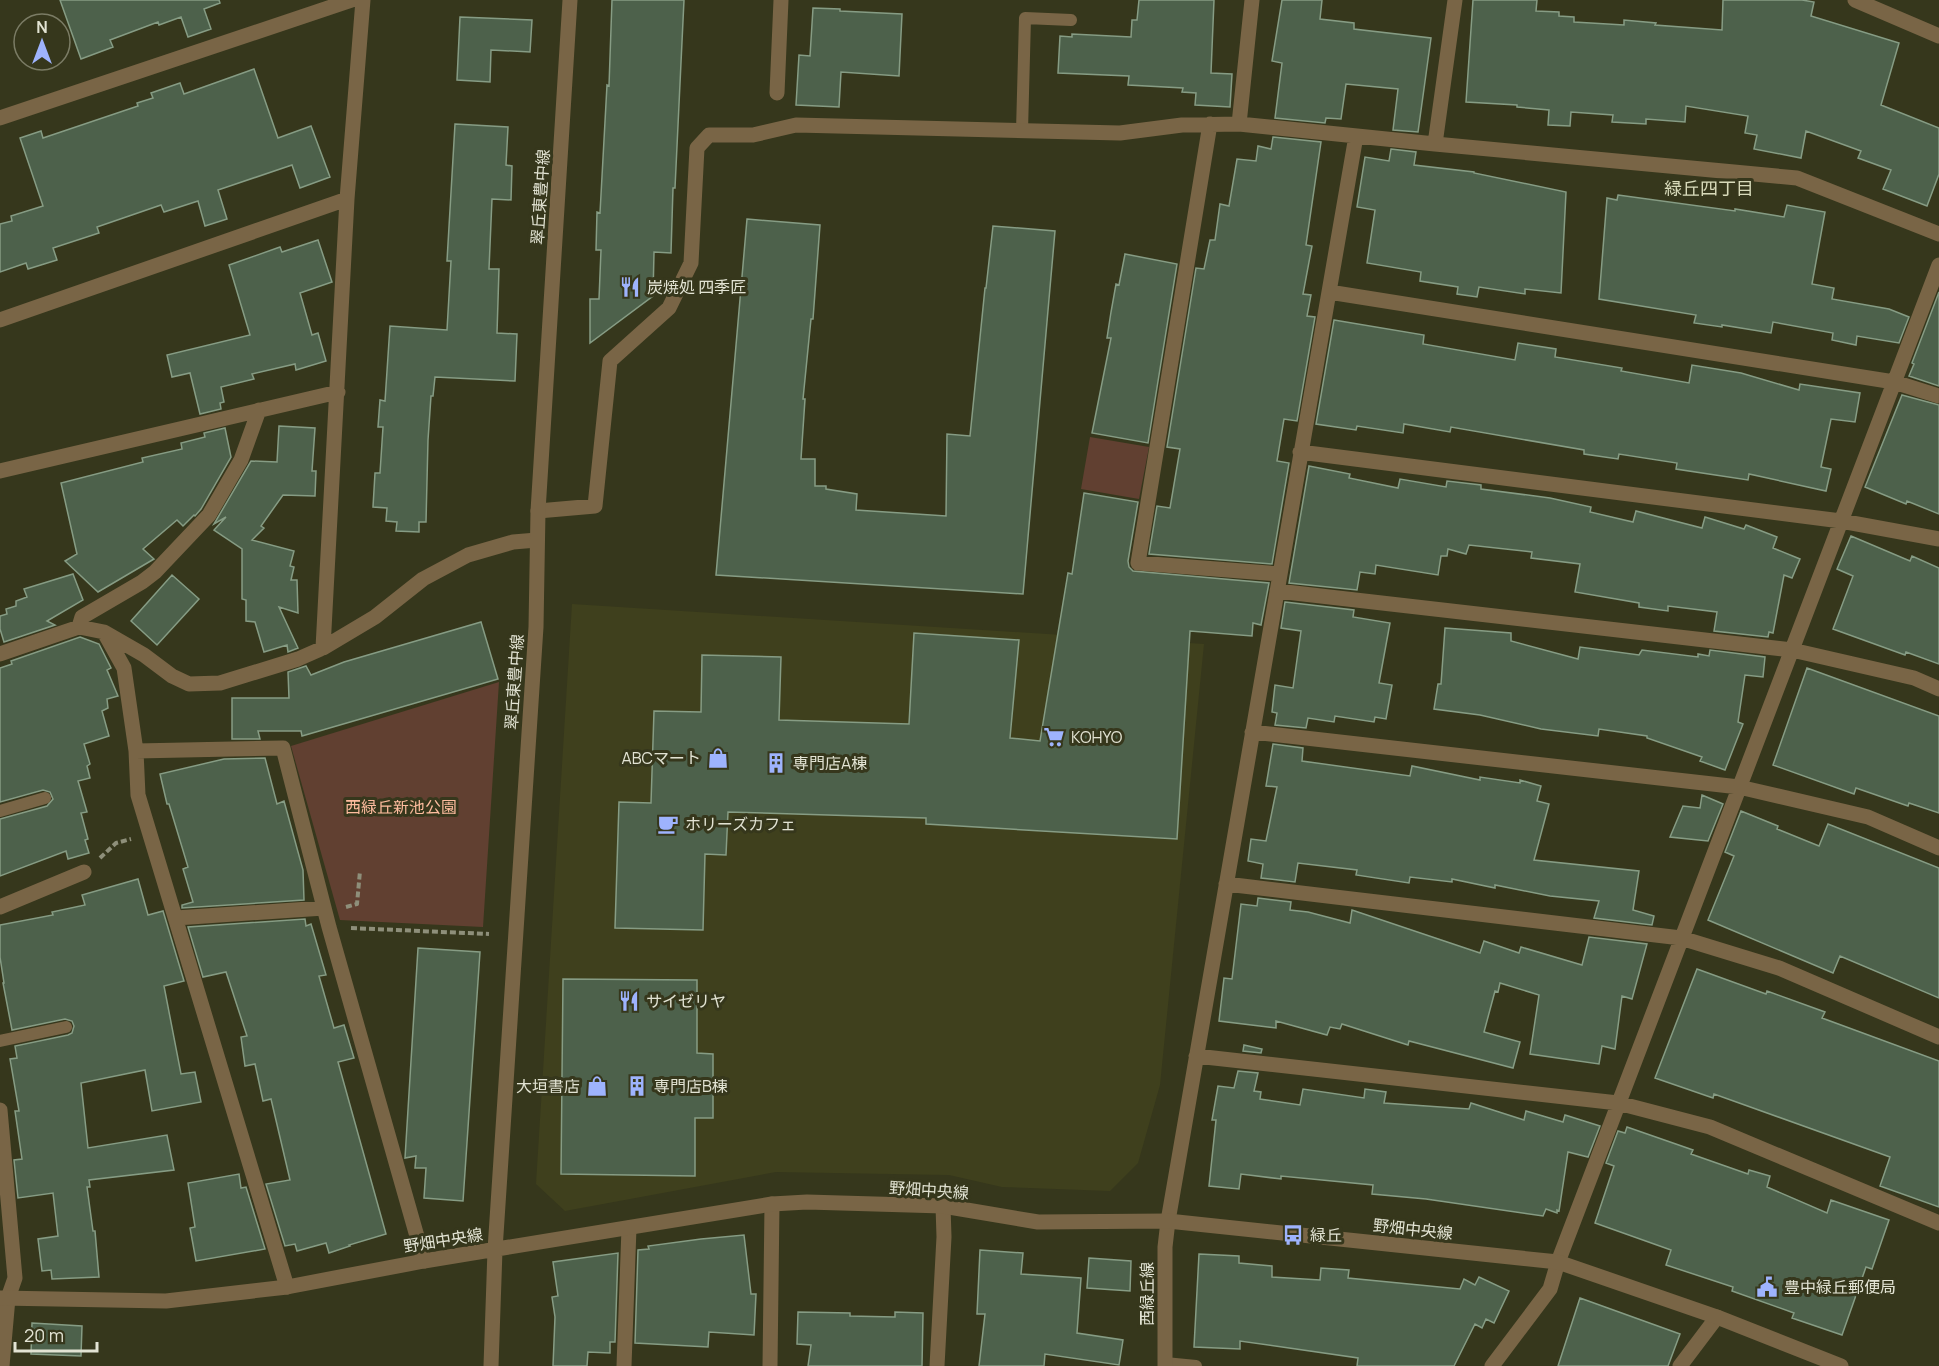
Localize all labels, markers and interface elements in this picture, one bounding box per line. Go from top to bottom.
north arrow [12,12,72,72]
text: N [36,16,48,38]
street label: 翠丘東豊中線 [526,148,554,246]
district label: 緑丘四丁目 [1664,176,1754,200]
restaurant icon: 炭焼処 四季匠 [618,275,642,299]
place label: 炭焼処 四季匠 [647,276,746,298]
street label: 翠丘東豊中線 [500,633,528,731]
supermarket icon: KOHYO [1042,725,1066,749]
place label: KOHYO [1071,726,1123,748]
shop icon: ABCマート [706,746,730,770]
place label: ABCマート [622,747,701,769]
building icon: 専門店A棟 [764,751,788,775]
place label: 専門店A棟 [793,752,867,774]
park label: 西緑丘新池公園 [345,796,457,818]
cafe icon: ホリーズカフェ [656,812,680,836]
place label: ホリーズカフェ [685,813,796,835]
restaurant icon: サイゼリヤ [617,989,641,1013]
place label: サイゼリヤ [646,990,726,1012]
shop icon: 大垣書店 [585,1074,609,1098]
building icon: 専門店B棟 [625,1074,649,1098]
place label: 大垣書店 [516,1075,580,1097]
place label: 専門店B棟 [654,1075,728,1097]
street label: 野畑中央線 [888,1176,970,1204]
street label: 野畑中央線 [1372,1214,1454,1244]
street label: 野畑中央線 [402,1223,484,1257]
bus stop icon: 緑丘 [1281,1223,1305,1247]
place label: 緑丘 [1310,1224,1342,1246]
street label: 西緑丘線 [1136,1262,1158,1326]
public building icon: 豊中緑丘郵便局 [1755,1275,1779,1299]
place label: 豊中緑丘郵便局 [1784,1276,1896,1298]
scale bar [15,1315,98,1353]
text: 20 m [24,1323,64,1347]

